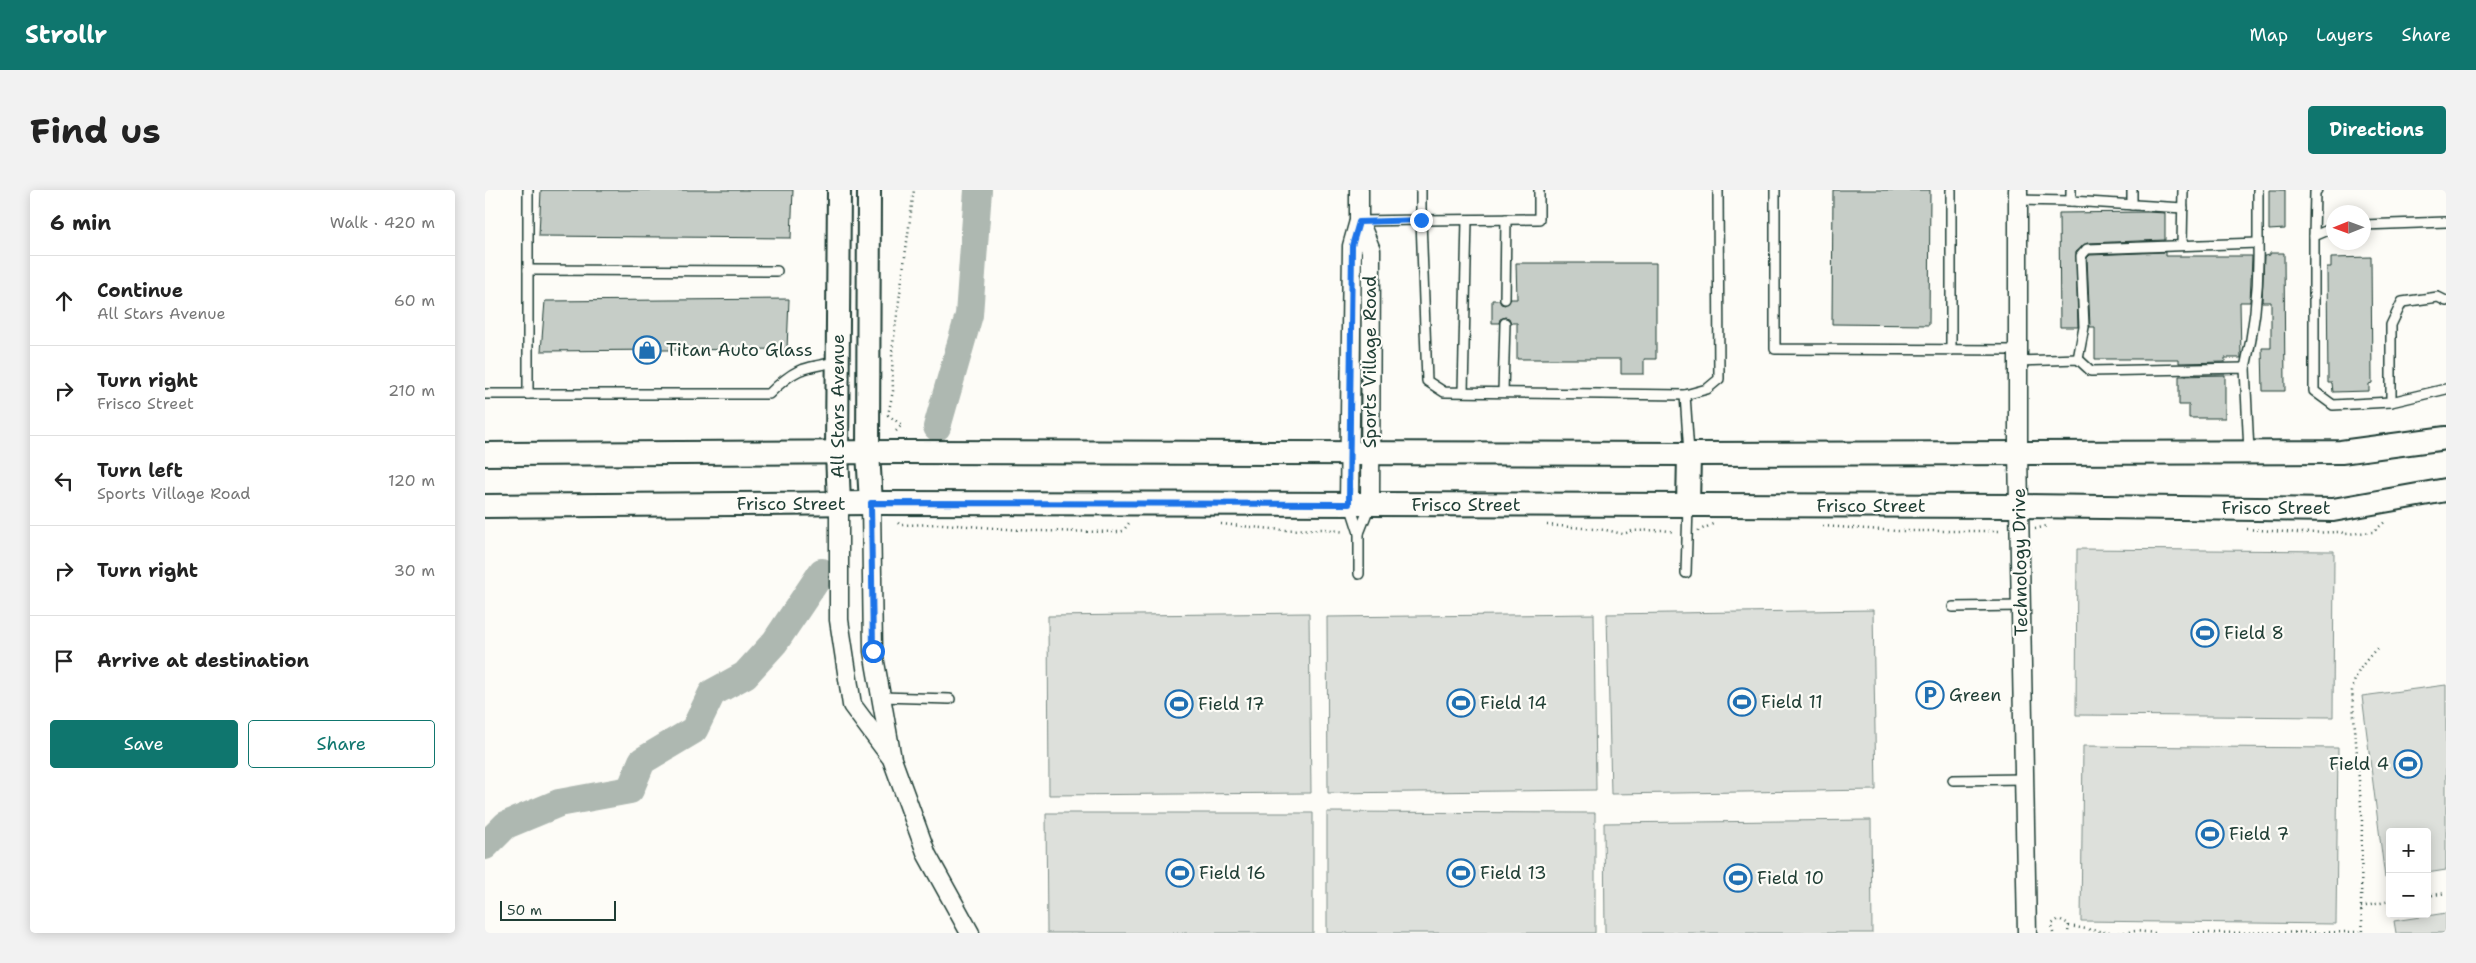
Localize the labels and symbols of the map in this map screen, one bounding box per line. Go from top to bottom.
north arrow [2326,205,2371,250]
route end [1410,209,1433,232]
street label: Sports Village Road [1358,276,1382,448]
street label: All Stars Avenue [826,334,850,478]
shop icon: Titan Auto Glass [632,335,662,365]
place label: Titan Auto Glass [666,338,813,362]
street label: Technology Drive [2007,488,2033,636]
street label: Frisco Street [736,492,846,516]
street label: Frisco Street [1411,493,1521,517]
street label: Frisco Street [1816,494,1926,518]
street label: Frisco Street [2221,496,2331,520]
sports icon: Field 8 [2190,618,2220,648]
place label: Field 8 [2224,621,2284,645]
route start [862,640,885,663]
parking icon: Green [1915,680,1945,710]
place label: Green [1949,683,2001,707]
sports icon: Field 11 [1727,687,1757,717]
sports icon: Field 14 [1446,688,1476,718]
sports icon: Field 17 [1164,689,1194,719]
place label: Field 11 [1761,690,1823,714]
place label: Field 14 [1480,691,1547,715]
place label: Field 17 [1198,692,1265,716]
sports icon: Field 4 [2393,749,2423,779]
place label: Field 4 [2329,752,2389,776]
sports icon: Field 7 [2195,819,2225,849]
place label: Field 7 [2229,822,2289,846]
sports icon: Field 16 [1165,858,1195,888]
sports icon: Field 13 [1446,858,1476,888]
place label: Field 16 [1199,861,1266,885]
place label: Field 13 [1480,861,1547,885]
sports icon: Field 10 [1723,863,1753,893]
place label: Field 10 [1757,866,1824,890]
scale bar [500,898,616,921]

